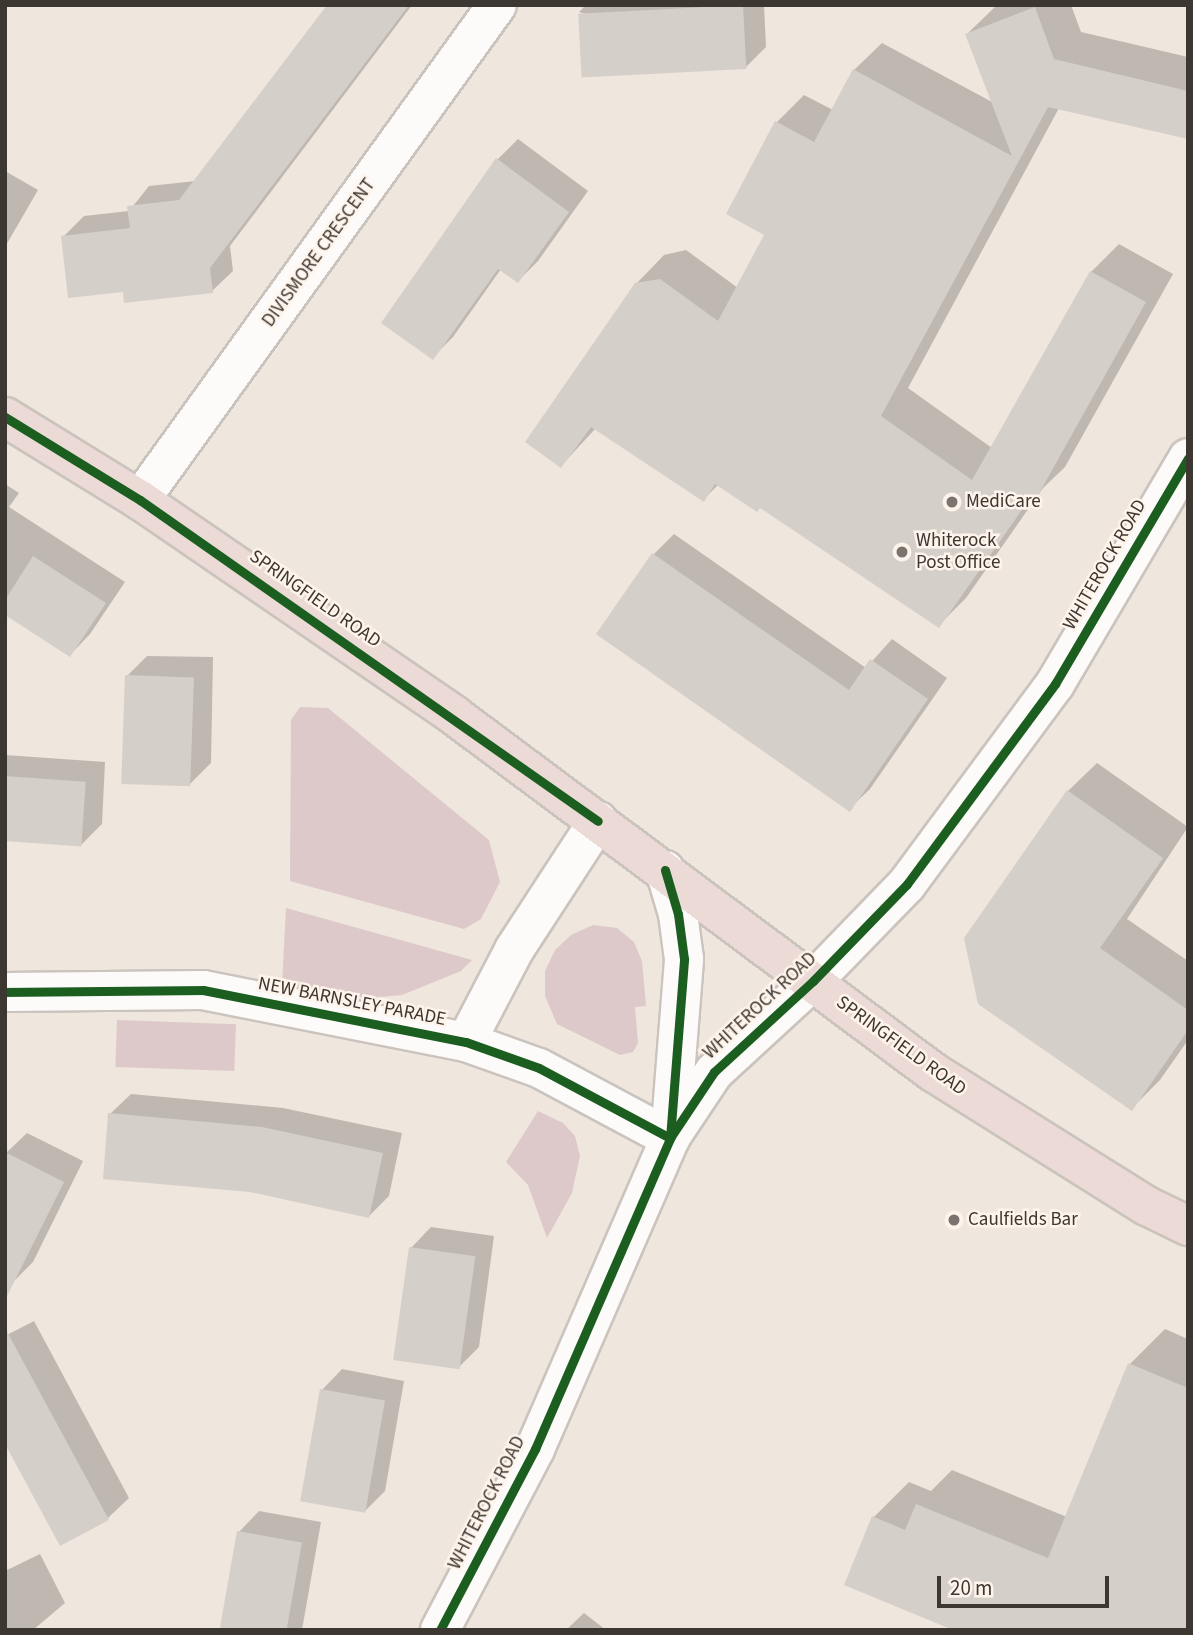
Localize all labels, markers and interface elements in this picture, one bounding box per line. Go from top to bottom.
street label: DIVISMORE CRESCENT [258,174,380,332]
place label: MediCare [966,491,1041,513]
marker: MediCare [944,494,960,510]
street label: WHITEROCK ROAD [1058,496,1152,634]
place label: Whiterock Post Office [916,530,1000,574]
marker: Whiterock Post Office [894,544,910,560]
street label: SPRINGFIELD ROAD [245,545,385,653]
street label: WHITEROCK ROAD [699,948,821,1064]
street label: NEW BARNSLEY PARADE [256,973,448,1031]
street label: SPRINGFIELD ROAD [832,991,970,1101]
place label: Caulfields Bar [968,1209,1078,1231]
marker: Caulfields Bar [946,1212,962,1228]
street label: WHITEROCK ROAD [444,1432,530,1574]
scale bar [941,1562,1112,1606]
text: 20 m [950,1573,992,1603]

